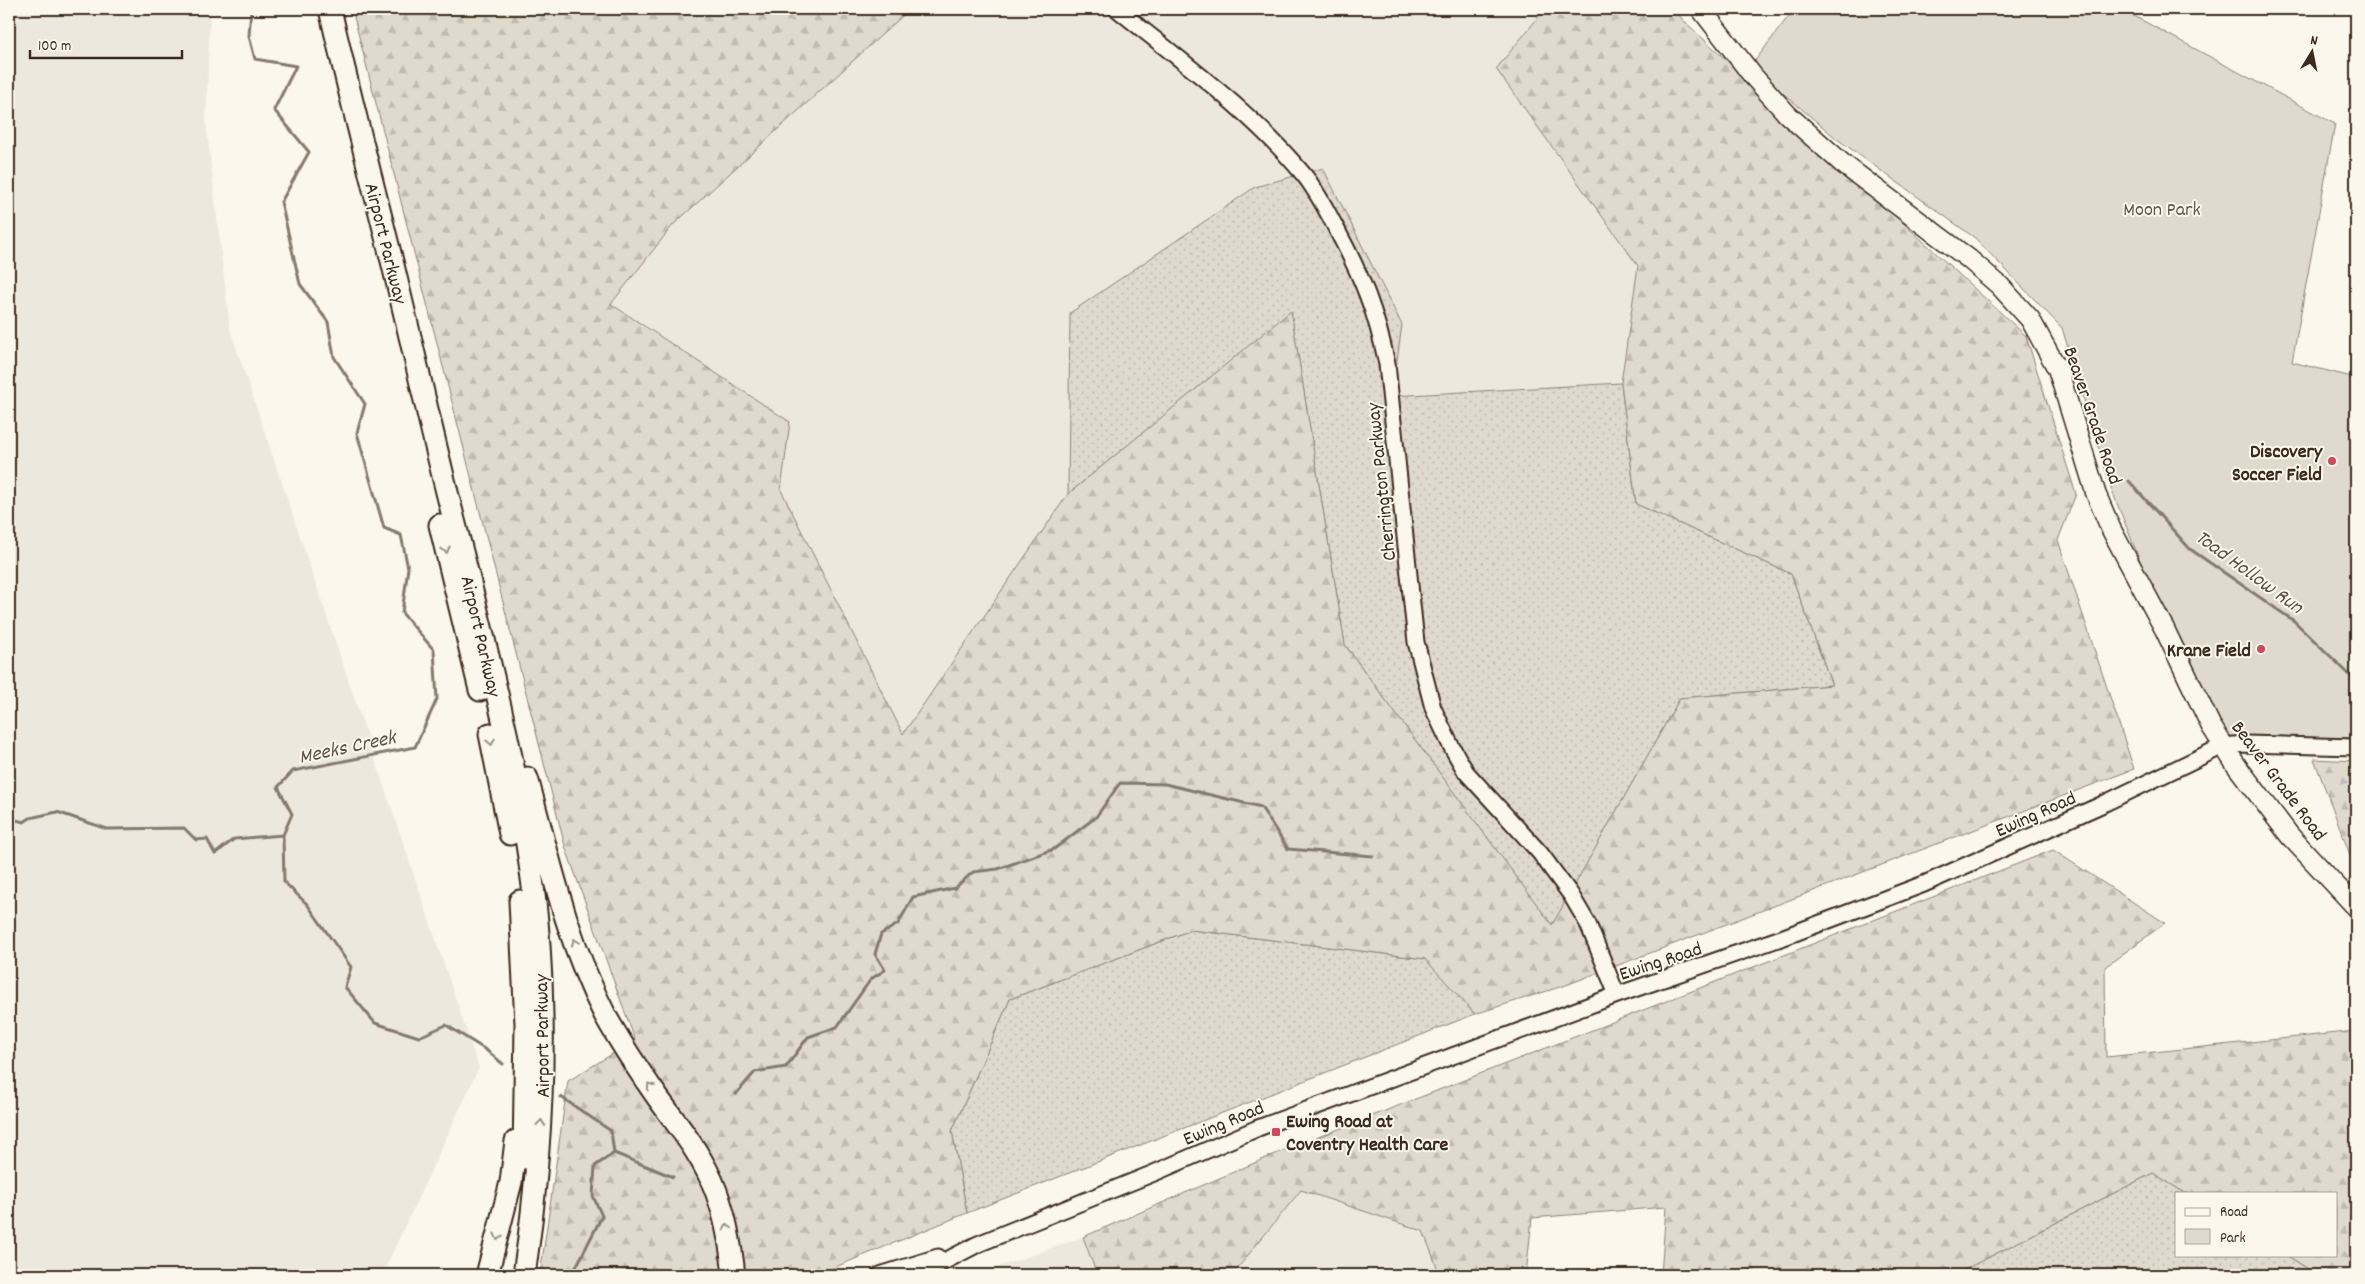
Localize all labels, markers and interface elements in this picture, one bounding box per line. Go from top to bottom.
scale bar [30,28,182,60]
north arrow [2288,28,2338,78]
text: N [2309,31,2319,52]
text: 100 m [38,36,71,58]
street label: Airport Parkway [356,180,413,308]
park label: Moon Park [2123,197,2201,225]
street label: Beaver Grade Road [2055,343,2128,489]
street label: Cherrington Parkway [1361,400,1405,562]
place label: Discovery Soccer Field [2232,439,2323,490]
marker: Discovery Soccer Field [2326,455,2338,467]
water label: Toad Hollow Run [2188,524,2310,624]
one-way arrow [440,545,451,554]
street label: Airport Parkway [451,573,507,701]
place label: Krane Field [2167,638,2251,666]
marker: Krane Field [2255,643,2267,655]
street label: Beaver Grade Road [2223,716,2332,848]
water label: Meeks Creek [296,724,401,774]
one-way arrow [486,737,496,746]
street label: Ewing Road [1991,786,2081,846]
street label: Ewing Road [1616,936,1706,989]
one-way arrow [571,938,581,947]
street label: Airport Parkway [529,973,559,1098]
one-way arrow [647,1082,656,1092]
street label: Ewing Road [1179,1095,1269,1154]
place label: Ewing Road at Coventry Health Care [1286,1109,1449,1160]
one-way arrow [535,1118,546,1126]
marker: Ewing Road at Coventry Health Care [1270,1126,1282,1138]
legend [2175,1192,2338,1256]
text: Road [2220,1202,2248,1224]
one-way arrow [722,1223,733,1232]
text: Park [2220,1228,2246,1250]
one-way arrow [493,1233,504,1242]

